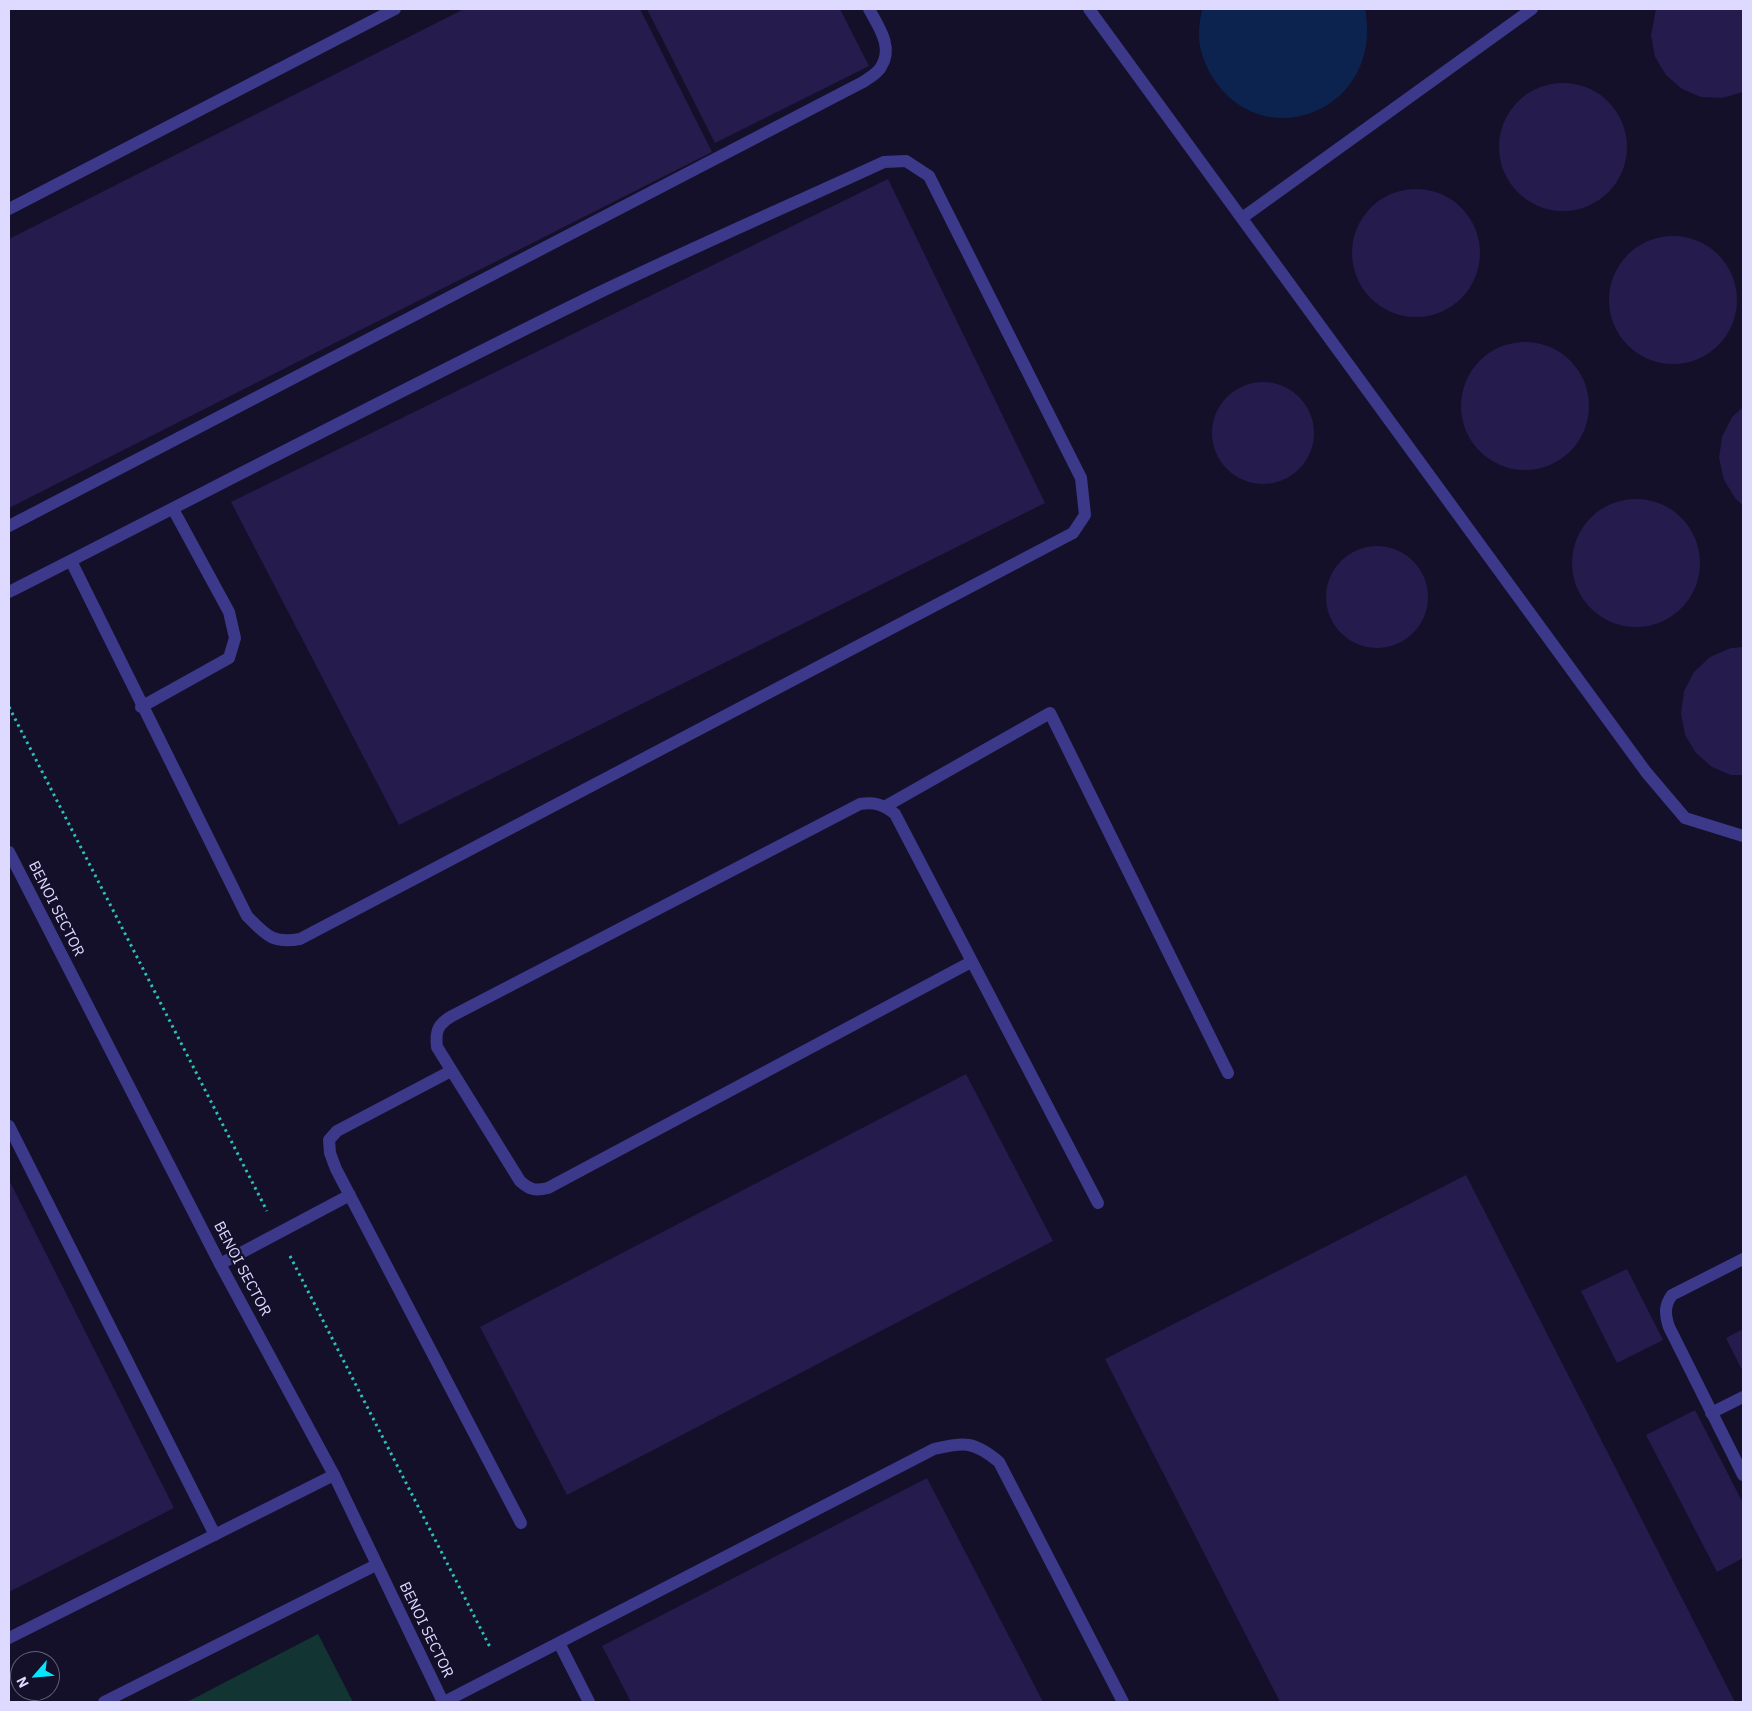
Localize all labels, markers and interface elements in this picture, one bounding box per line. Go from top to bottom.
street label: BENOI SECTOR [24,858,88,960]
street label: BENOI SECTOR [210,1219,274,1319]
street label: BENOI SECTOR [395,1579,457,1681]
north arrow [10,1651,60,1701]
text: N [12,1674,33,1691]

